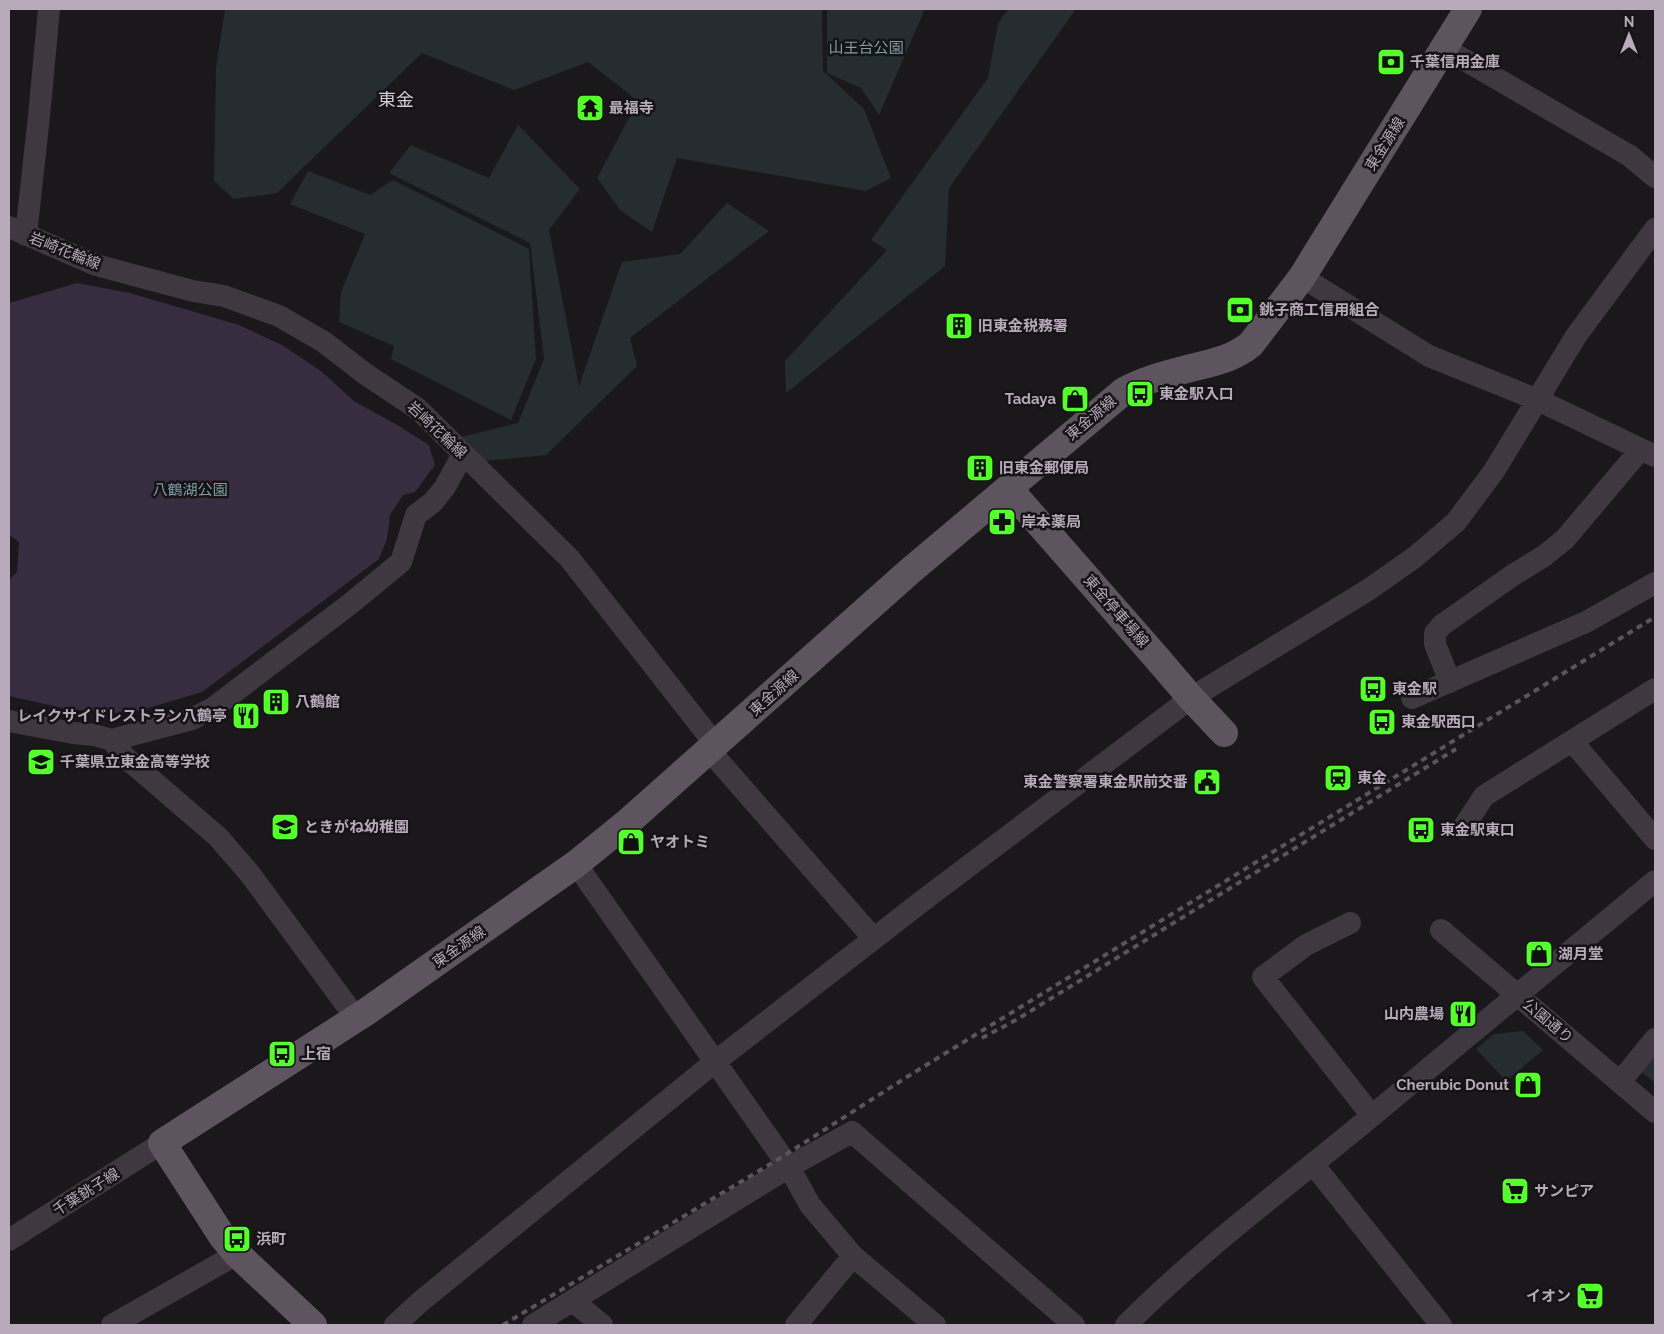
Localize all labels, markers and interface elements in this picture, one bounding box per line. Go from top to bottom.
north arrow [1604,10,1654,60]
text: N [1624,14,1634,30]
park label: 山王台公園 [828,39,904,57]
bank icon: 千葉信用金庫 [1376,47,1406,77]
place label: 千葉信用金庫 [1410,53,1500,71]
district label: 東金 [378,89,414,110]
temple icon: 最福寺 [575,93,605,123]
place label: 最福寺 [609,99,654,117]
street label: 東金源線 [1361,114,1409,174]
street label: 岩崎花輪線 [27,229,103,273]
bank icon: 銚子商工信用組合 [1225,295,1255,325]
place label: 銚子商工信用組合 [1259,301,1380,319]
building icon: 旧東金税務署 [944,311,974,341]
place label: 旧東金税務署 [978,317,1068,335]
bus stop icon: 東金駅入口 [1125,379,1155,409]
shop icon: Tadaya [1060,384,1090,414]
place label: 東金駅入口 [1159,385,1234,403]
place label: Tadaya [1005,390,1056,408]
street label: 東金源線 [1062,392,1120,444]
street label: 岩崎花輪線 [403,398,471,462]
building icon: 旧東金郵便局 [965,453,995,483]
place label: 旧東金郵便局 [999,459,1089,477]
park label: 八鶴湖公園 [152,481,228,499]
pharmacy icon: 岸本薬局 [987,507,1017,537]
place label: 岸本薬局 [1021,513,1081,531]
street label: 東金停車場線 [1080,571,1152,651]
street label: 東金源線 [746,666,802,720]
bus stop icon: 東金駅 [1358,674,1388,704]
place label: 東金駅 [1392,680,1437,698]
building icon: 八鶴館 [261,687,291,717]
place label: 八鶴館 [295,693,340,711]
restaurant icon: レイクサイドレストラン八鶴亭 [231,701,261,731]
place label: レイクサイドレストラン八鶴亭 [17,707,227,725]
bus stop icon: 東金駅西口 [1367,707,1397,737]
place label: 東金駅西口 [1401,713,1476,731]
school or university icon: 千葉県立東金高等学校 [26,747,56,777]
place label: 千葉県立東金高等学校 [60,753,210,771]
station icon: 東金 [1323,763,1353,793]
public building icon: 東金警察署東金駅前交番 [1192,767,1222,797]
place label: 東金 [1357,769,1387,787]
place label: 東金警察署東金駅前交番 [1023,773,1188,791]
school or university icon: ときがね幼稚園 [270,812,300,842]
bus stop icon: 東金駅東口 [1406,815,1436,845]
place label: ときがね幼稚園 [304,818,409,836]
place label: 東金駅東口 [1440,821,1515,839]
shop icon: ヤオトミ [616,827,646,857]
place label: ヤオトミ [650,833,710,851]
street label: 東金源線 [429,922,489,972]
shop icon: 湖月堂 [1524,939,1554,969]
place label: 湖月堂 [1558,945,1603,963]
street label: 公園通り [1519,995,1577,1047]
restaurant icon: 山内農場 [1448,999,1478,1029]
place label: 山内農場 [1384,1005,1444,1023]
bus stop icon: 上宿 [267,1039,297,1069]
place label: 上宿 [301,1045,331,1063]
shop icon: Cherubic Donut [1513,1070,1543,1100]
place label: Cherubic Donut [1396,1076,1509,1094]
street label: 千葉銚子線 [49,1164,123,1220]
supermarket icon: サンピア [1500,1176,1530,1206]
place label: サンピア [1534,1182,1594,1200]
bus stop icon: 浜町 [222,1224,252,1254]
place label: 浜町 [256,1230,286,1248]
supermarket icon: イオン [1575,1281,1605,1311]
place label: イオン [1526,1287,1571,1305]

